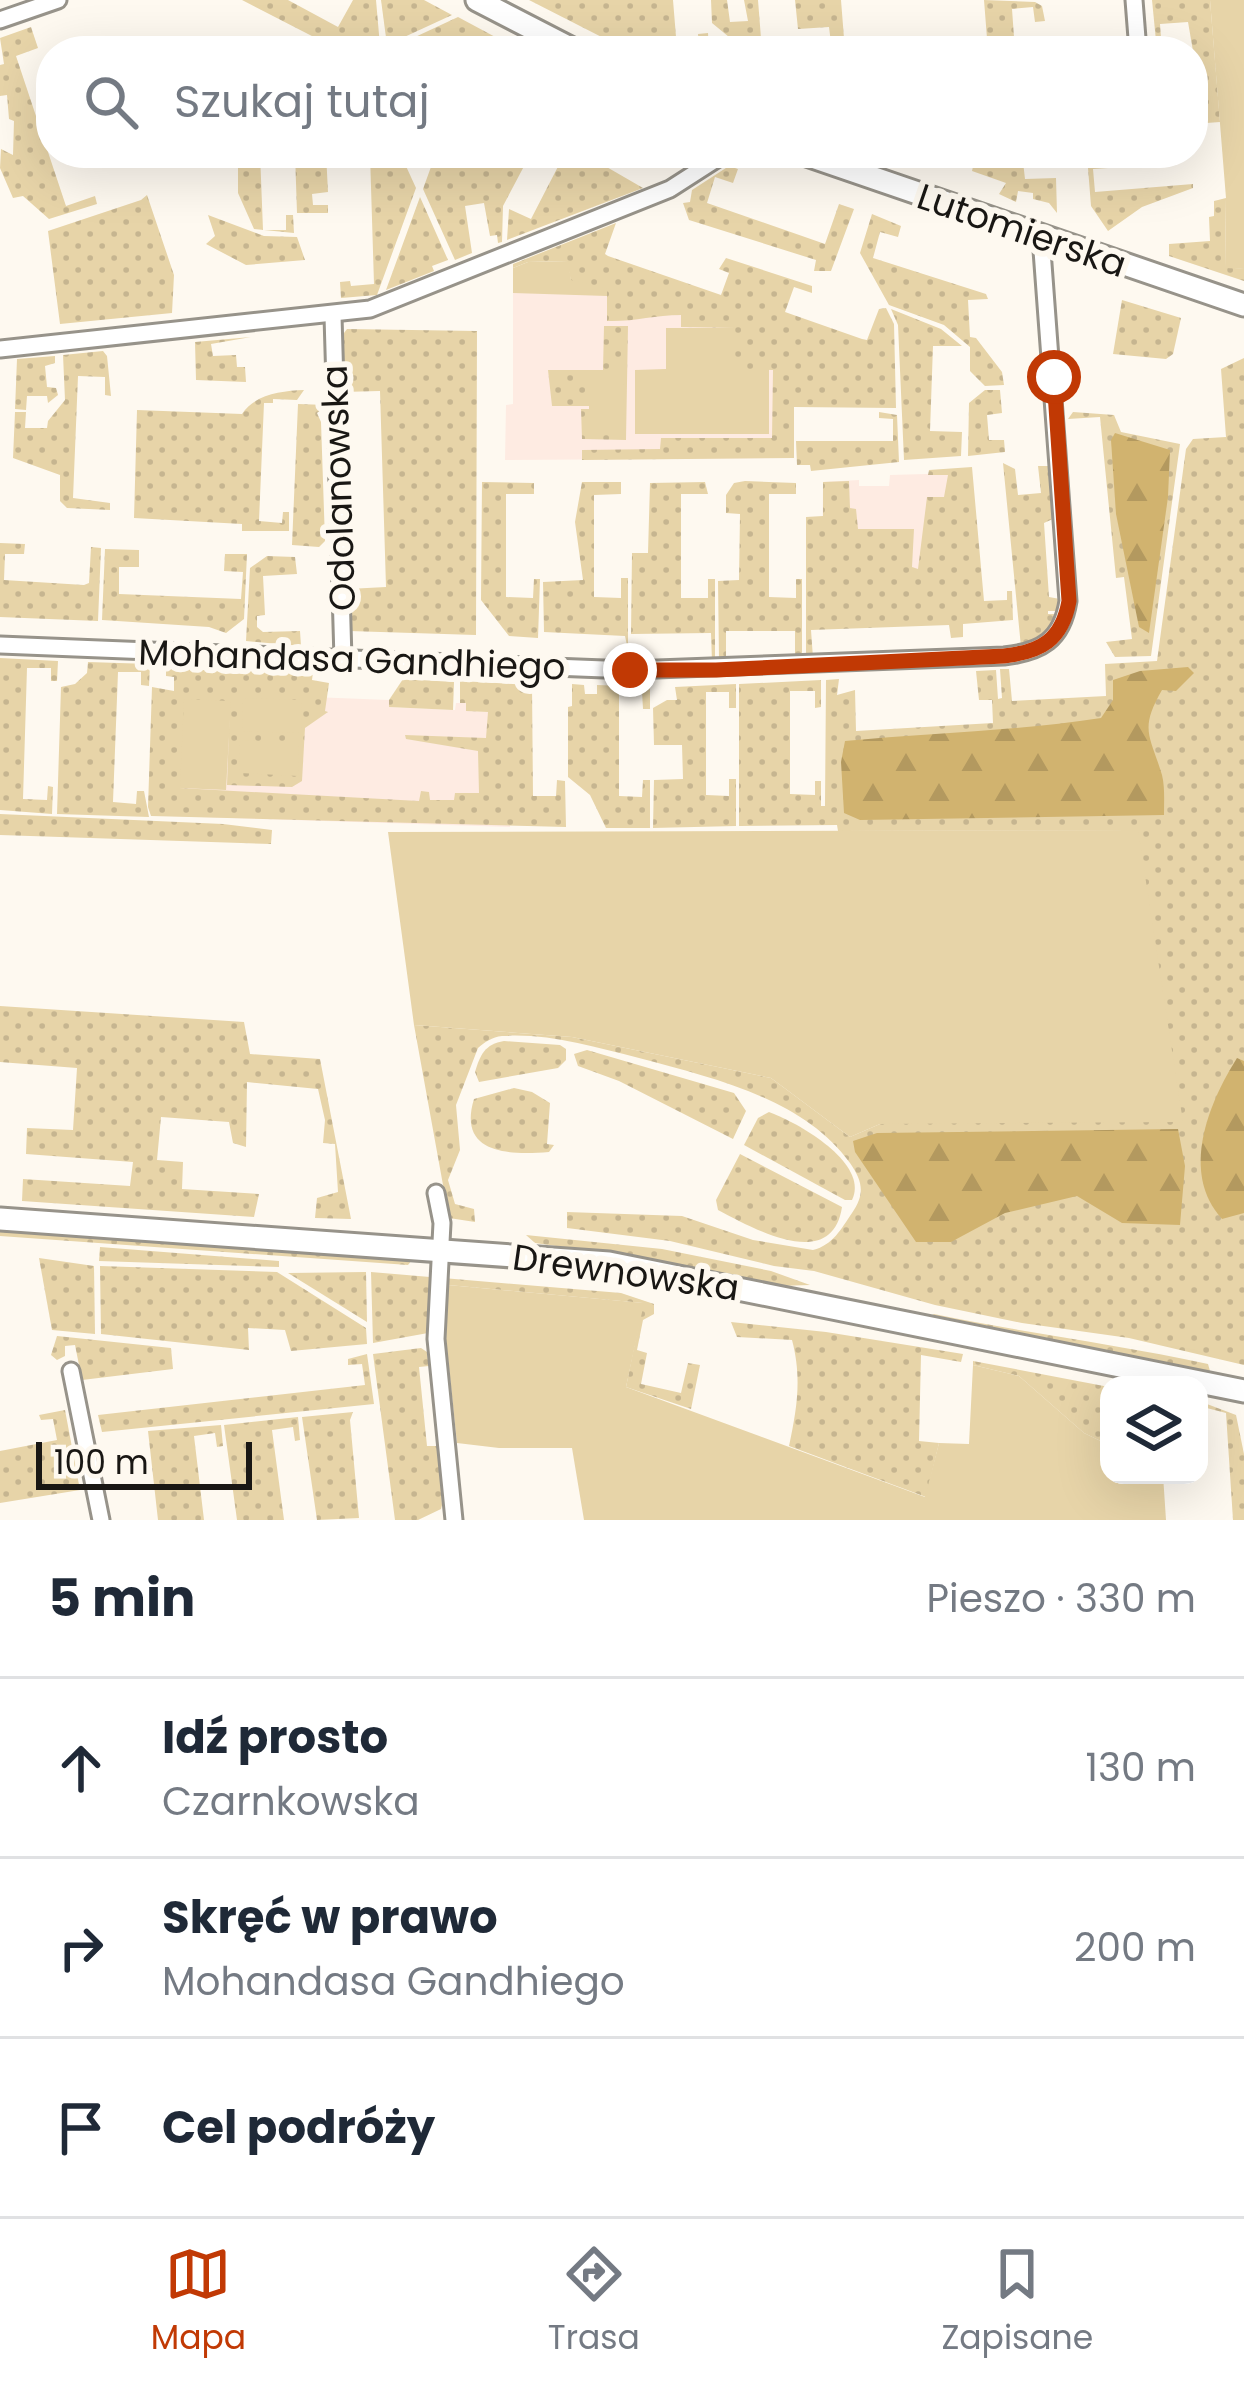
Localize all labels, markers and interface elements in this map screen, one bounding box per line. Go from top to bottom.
search box [36,36,1208,168]
icon: search [78,69,144,135]
text: Szukaj tutaj [174,70,430,133]
street label: Lutomierska [910,171,1133,290]
route start [1027,350,1081,404]
street label: Odolanowska [309,364,368,612]
street label: Mohandasa Gandhiego [138,627,566,692]
route end [603,643,657,697]
street label: Drewnowska [509,1231,742,1314]
map controls [1100,1376,1208,1484]
button: layers [1100,1376,1208,1484]
scale bar [36,1436,252,1489]
text: 100 m [54,1439,149,1486]
text: 5 min [48,1562,195,1634]
text: Pieszo · 330 m [926,1571,1196,1626]
text: Idź prosto [162,1706,388,1769]
icon: ahead [48,1735,114,1801]
text: 130 m [1085,1740,1196,1795]
text: Czarnkowska [162,1774,420,1829]
text: Skręć w prawo [162,1886,498,1949]
icon: right [48,1915,114,1981]
text: 200 m [1074,1920,1196,1975]
text: Mohandasa Gandhiego [162,1954,625,2009]
icon: arrive [48,2095,114,2161]
text: Cel podróży [162,2096,435,2159]
tab: Mapa [151,2241,246,2363]
tab: Trasa [548,2241,640,2363]
tab: Zapisane [941,2241,1093,2363]

